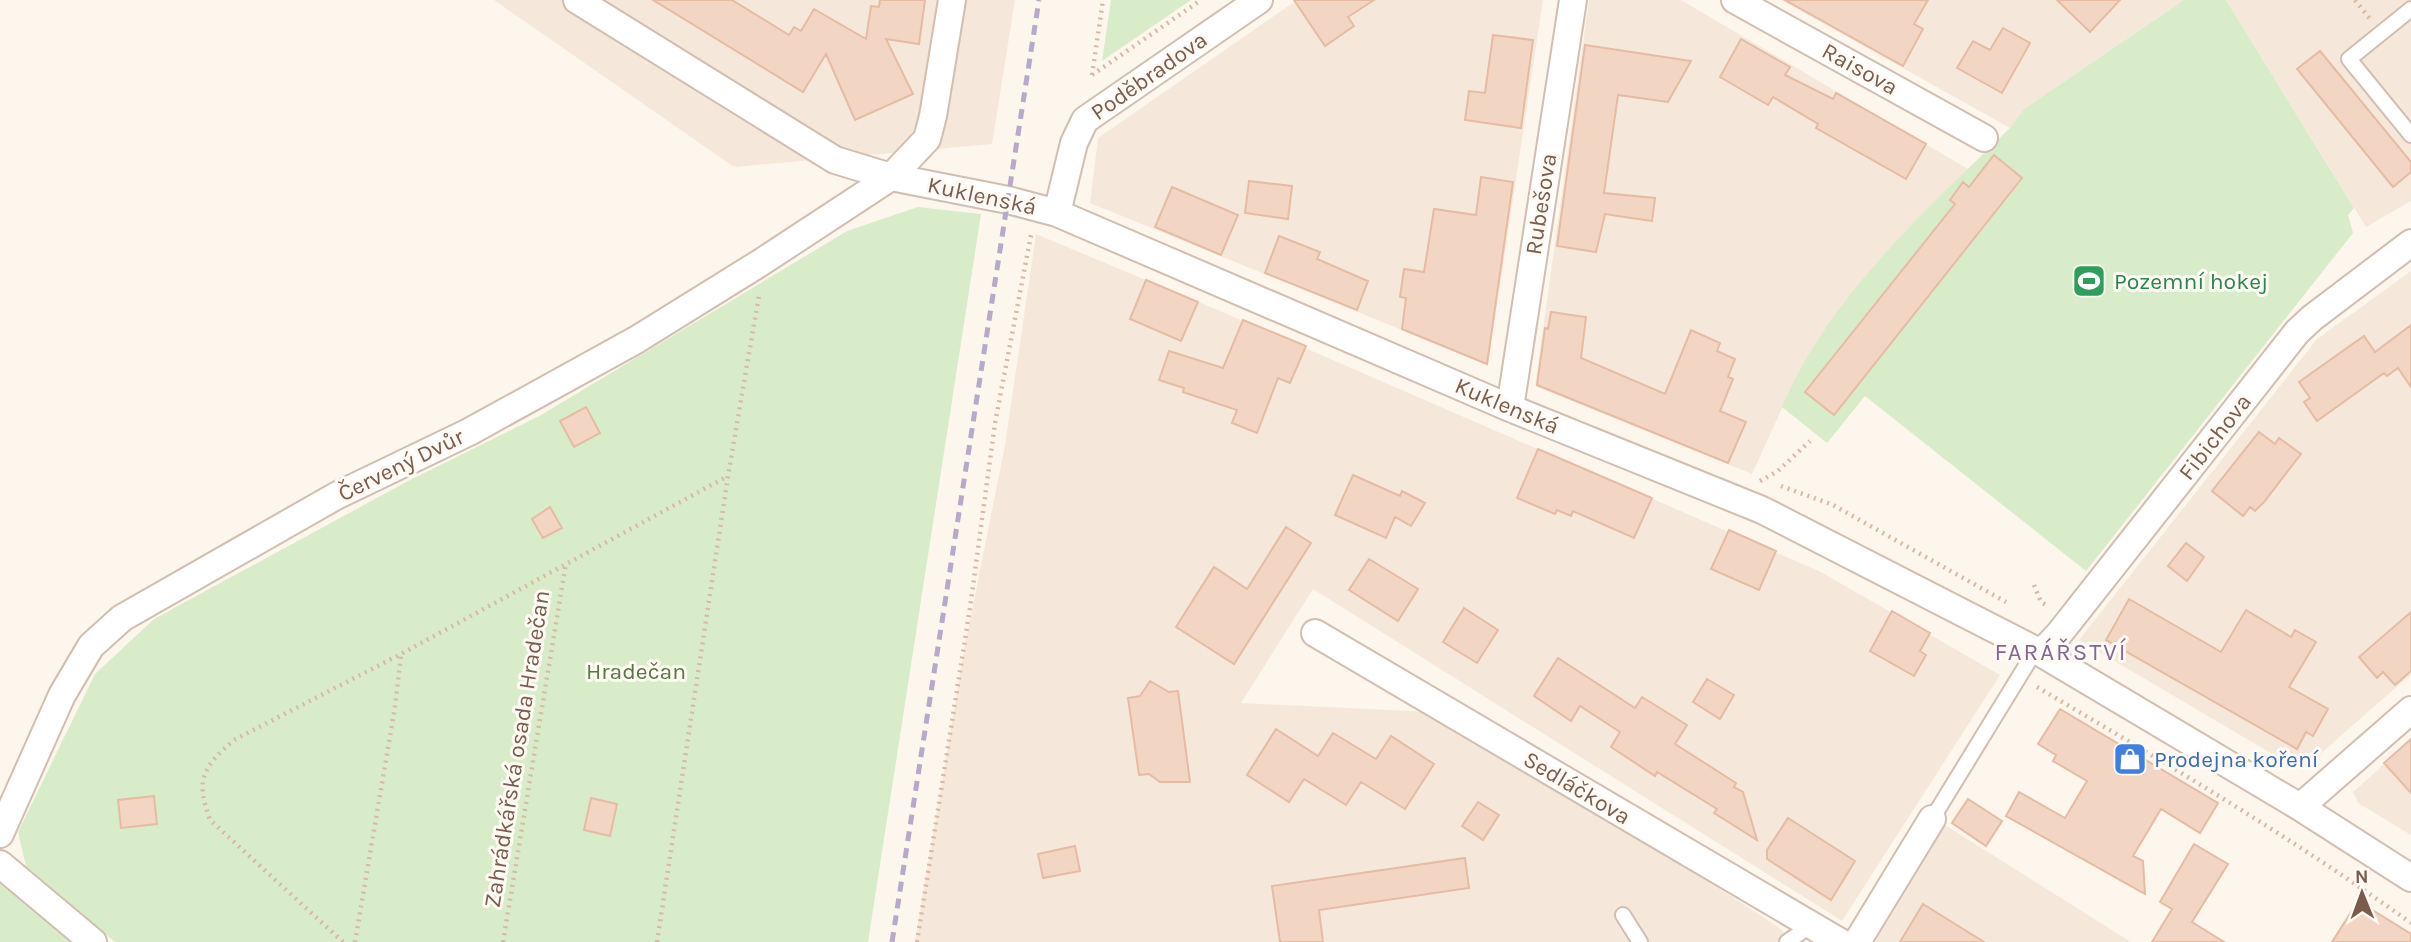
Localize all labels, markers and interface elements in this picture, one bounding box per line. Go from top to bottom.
street label: Poděbradova [1086,26,1212,126]
street label: Raisova [1817,37,1903,101]
street label: Rubešova [1520,151,1562,257]
street label: Kuklenská [925,171,1039,221]
sports icon: Pozemní hokej [2070,262,2108,300]
place label: Pozemní hokej [2114,268,2268,295]
street label: Kuklenská [1451,372,1563,440]
street label: Fibichova [2173,389,2257,485]
street label: Červený Dvůr [334,423,469,507]
street label: Zahrádkářská osada Hradečan [479,588,555,910]
district label: FARÁŘSTVÍ [1995,637,2127,666]
park label: Hradečan [586,658,686,685]
shop icon: Prodejna koření [2111,740,2149,778]
street label: Sedláčkova [1519,746,1635,830]
place label: Prodejna koření [2154,746,2319,773]
north arrow [2327,858,2397,928]
text: N [2355,866,2369,888]

